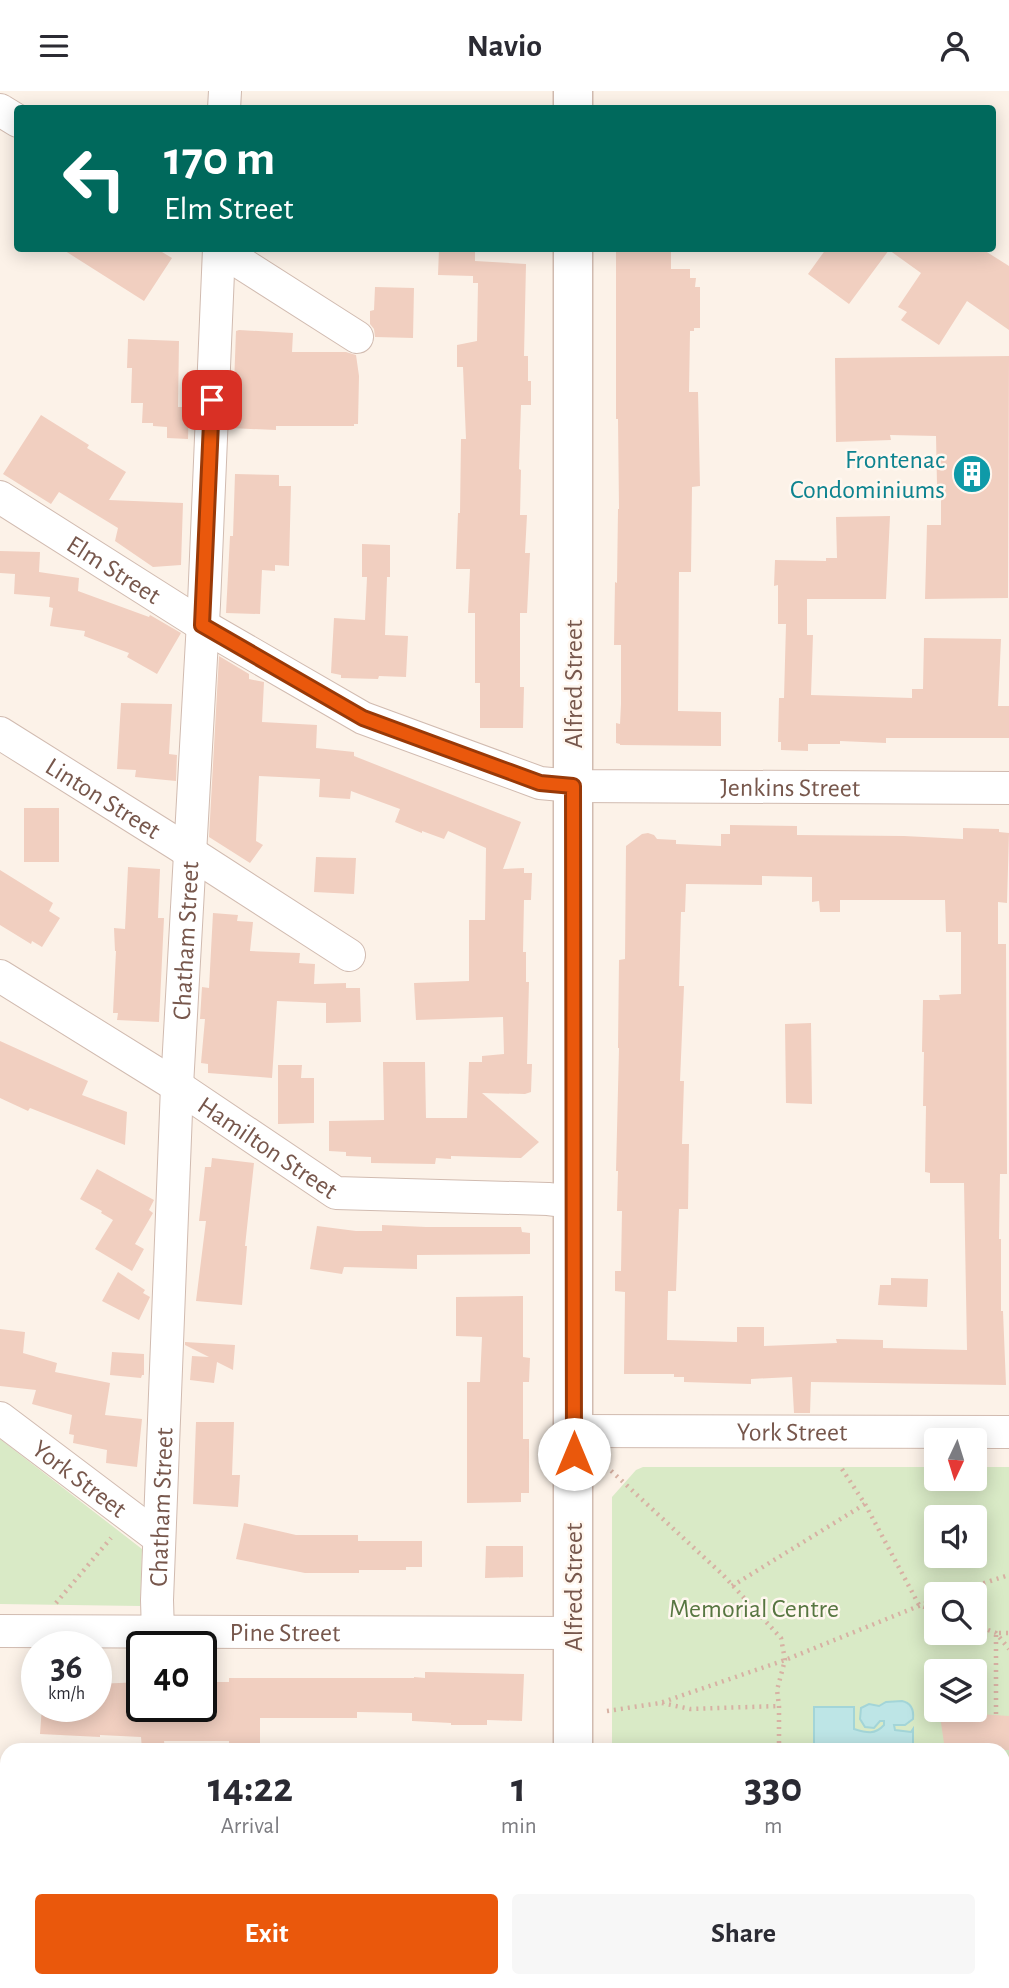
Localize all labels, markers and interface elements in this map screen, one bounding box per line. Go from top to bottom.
icon: menu [35,27,73,65]
icon: person [936,27,974,65]
text: Navio [467,30,542,62]
icon: left [49,133,140,224]
text: 170 m [164,135,275,184]
text: Elm Street [164,193,294,225]
pin [182,370,242,430]
icon: arrive [193,381,231,419]
place label: Frontenac Condominiums [790,447,945,503]
building icon: Frontenac Condominiums [951,453,993,495]
street label: Elm Street [62,531,165,609]
street label: Alfred Street [561,620,587,748]
street label: Linton Street [41,753,165,844]
street label: Jenkins Street [720,775,860,801]
street label: Chatham Street [169,861,204,1021]
street label: Hamilton Street [193,1092,342,1204]
position arrow [537,1417,611,1491]
street label: York Street [737,1419,847,1446]
street label: Chatham Street [146,1427,178,1587]
north arrow [924,1428,987,1491]
map controls [924,1428,987,1722]
street label: York Street [27,1435,131,1523]
button: sound [924,1505,987,1568]
street label: Alfred Street [561,1523,587,1651]
button: search [924,1582,987,1645]
park label: Memorial Centre [669,1596,839,1622]
street label: Pine Street [230,1620,340,1646]
speed limit sign: 40 [126,1631,217,1722]
text: 36 [50,1650,82,1685]
button: layers [924,1659,987,1722]
text: km/h [48,1685,85,1703]
text: 14:22 [208,1767,293,1809]
text: 1 [511,1767,526,1809]
text: 330 [744,1767,802,1809]
text: Arrival [221,1815,280,1838]
text: min [501,1815,537,1838]
text: m [764,1815,783,1838]
button: Exit [35,1894,498,1974]
button: Share [512,1894,975,1974]

